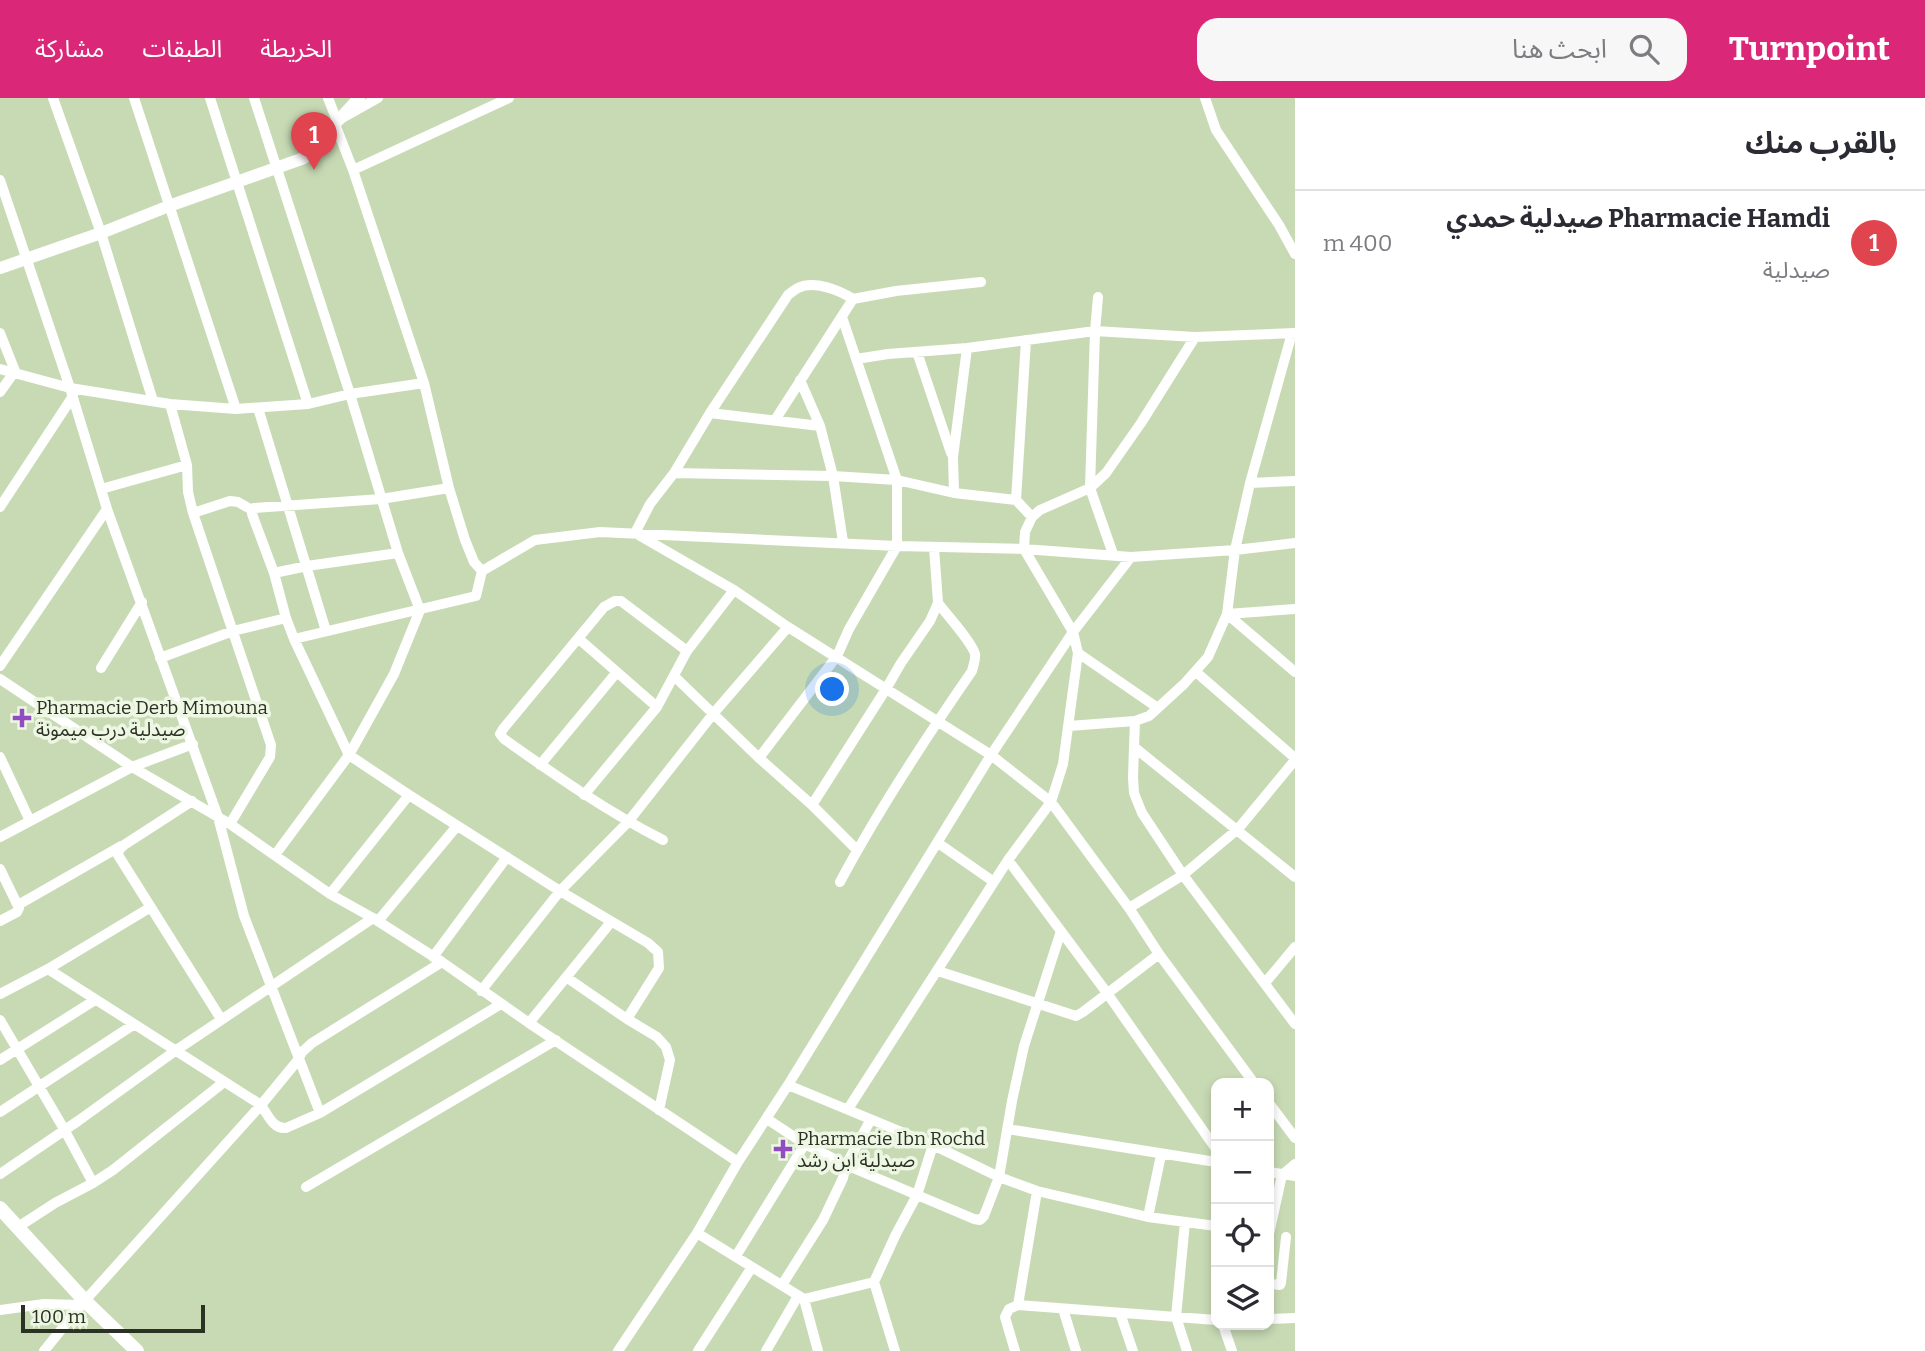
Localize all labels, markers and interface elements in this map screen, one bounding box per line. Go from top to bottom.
search box [1197,18,1687,81]
text: Turnpoint [1729,29,1890,69]
icon: search [1625,30,1663,68]
text: ابحث هنا [1512,34,1607,65]
text: مشاركة [35,35,104,63]
text: الطبقات [142,35,222,63]
text: الخريطة [260,35,332,63]
pin: 1 [291,112,337,170]
text: بالقرب منك [1745,125,1897,161]
text: Pharmacie Hamdi صيدلية حمدي [1446,203,1830,234]
text: 400 m [1323,229,1392,257]
text: 1 [1869,229,1879,257]
text: صيدلية [1763,256,1830,284]
your location [815,672,849,706]
place label: Pharmacie Derb Mimouna صيدلية درب ميمونة [36,696,269,741]
marker: Pharmacie Derb Mimouna صيدلية درب ميمونة [14,710,30,726]
map controls [1211,1078,1274,1330]
button: + [1211,1078,1274,1141]
place label: Pharmacie Ibn Rochd صيدلية ابن رشد [797,1127,985,1172]
marker: Pharmacie Ibn Rochd صيدلية ابن رشد [775,1141,791,1157]
button: − [1211,1141,1274,1204]
button: locate [1211,1204,1274,1267]
button: layers [1211,1267,1274,1330]
scale bar [21,1302,205,1334]
text: 100 m [32,1305,86,1328]

